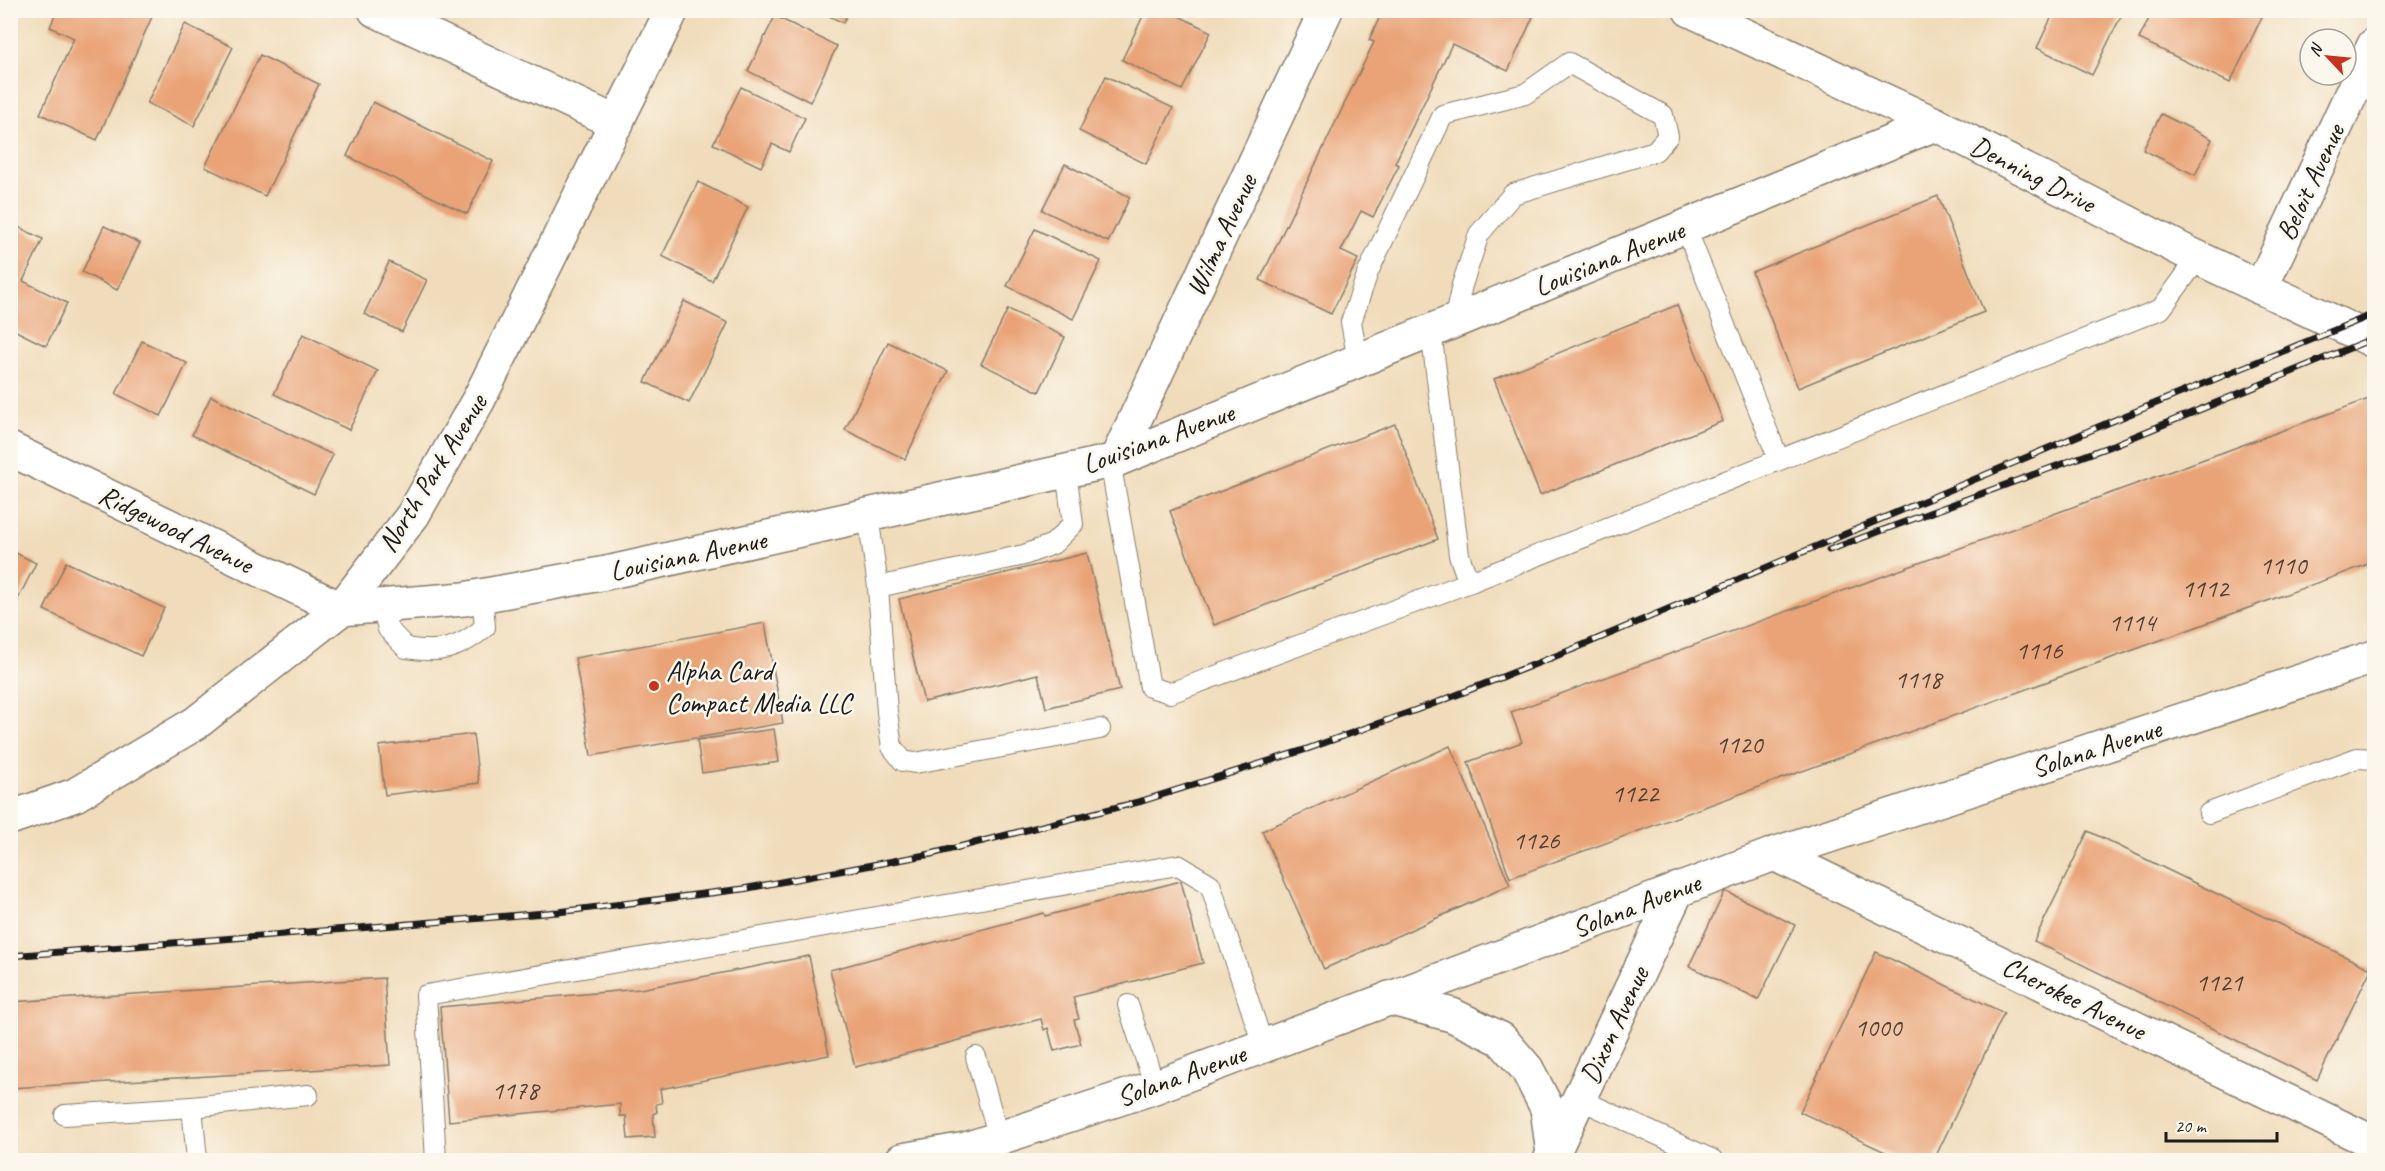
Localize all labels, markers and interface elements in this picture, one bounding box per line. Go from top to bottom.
north arrow [2298,27,2358,87]
text: N [2304,39,2328,60]
street label: Beloit Avenue [2268,117,2353,246]
street label: Denning Drive [1965,128,2103,221]
street label: Wilma Avenue [1178,167,1265,301]
street label: Louisiana Avenue [1529,211,1691,304]
street label: North Park Avenue [370,386,495,558]
street label: Louisiana Avenue [1077,394,1240,482]
street label: Ridgewood Avenue [93,477,260,582]
street label: Louisiana Avenue [607,521,771,589]
house number: 1110 [2260,549,2309,582]
house number: 1112 [2182,572,2231,605]
house number: 1114 [2109,606,2158,639]
house number: 1116 [2016,634,2064,667]
place label: Alpha Card Compact Media LLC [666,653,854,720]
house number: 1118 [1895,663,1944,696]
marker: Alpha Card Compact Media LLC [647,679,661,693]
street label: Solana Avenue [2027,710,2167,785]
house number: 1120 [1716,728,1765,761]
house number: 1122 [1612,777,1661,810]
house number: 1126 [1513,824,1561,857]
street label: Solana Avenue [1567,864,1707,945]
street label: Cherokee Avenue [1997,948,2153,1048]
street label: Dixon Avenue [1572,959,1657,1089]
house number: 1121 [2196,966,2244,999]
house number: 1000 [1855,1011,1904,1044]
street label: Solana Avenue [1112,1035,1252,1114]
house number: 1178 [492,1074,541,1107]
scale bar [2166,1105,2277,1143]
text: 20 m [2175,1115,2208,1137]

